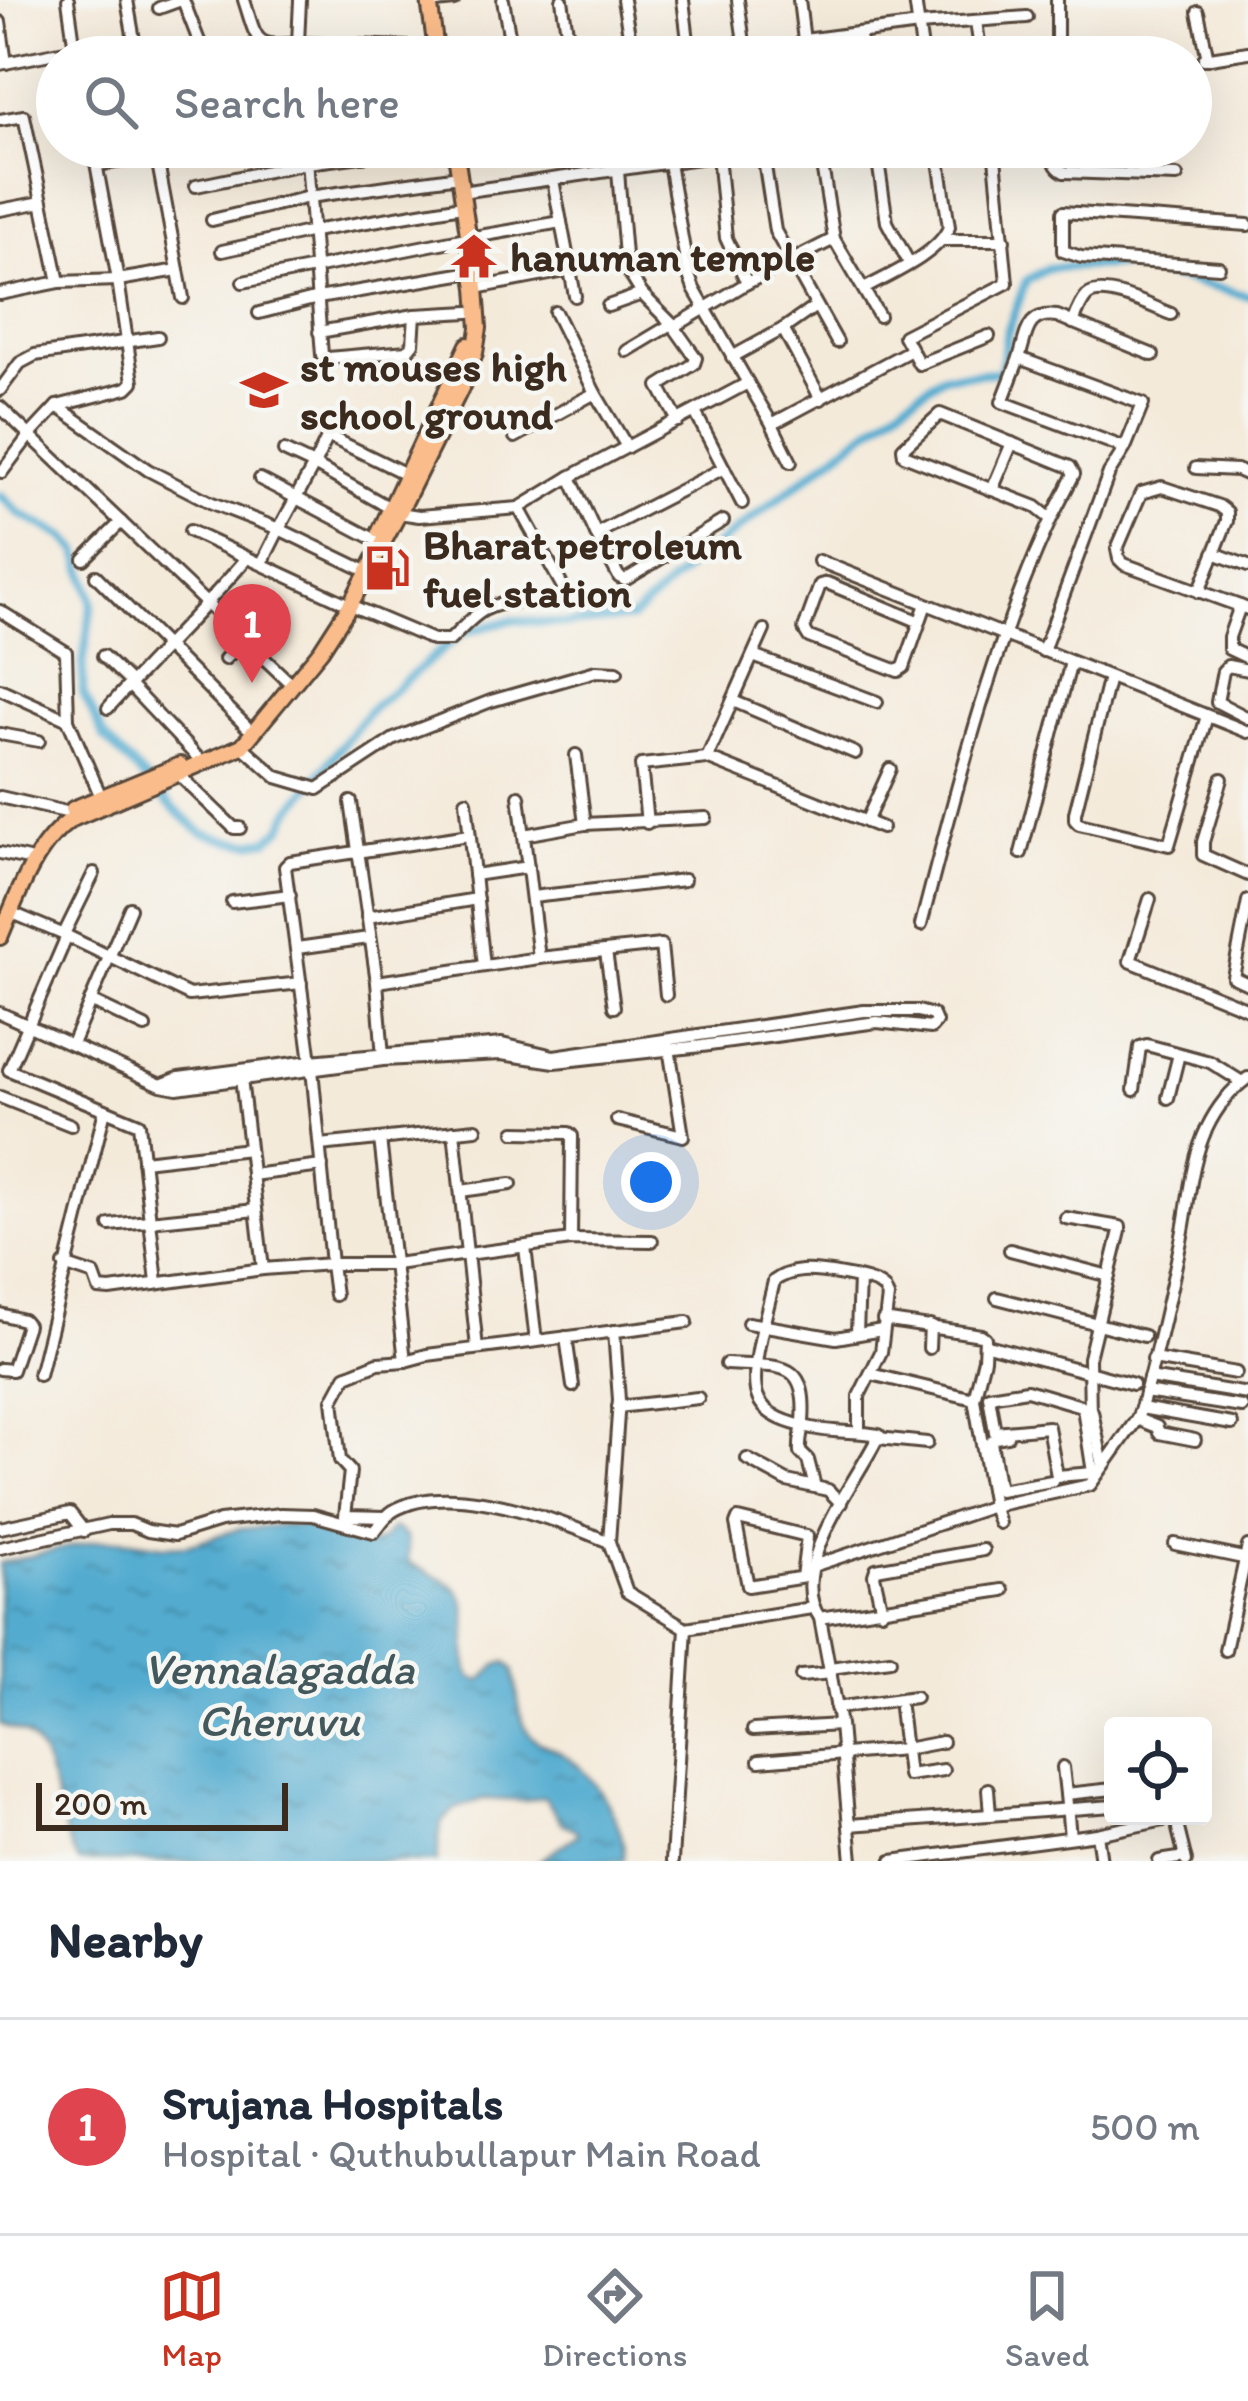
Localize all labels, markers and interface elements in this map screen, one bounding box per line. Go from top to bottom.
search box [36,36,1212,168]
icon: search [78,69,144,135]
text: Search here [174,75,400,129]
temple icon: hanuman temple [449,231,499,281]
place label: hanuman temple [510,231,815,282]
place label: st mouses high school ground [300,341,567,440]
school or university icon: st mouses high school ground [239,365,289,415]
place label: Bharat petroleum fuel station [423,519,742,618]
fuel station icon: Bharat petroleum fuel station [362,543,412,593]
pin: 1 [213,584,291,683]
your location [621,1152,681,1212]
water label: Vennalagadda Cheruvu [144,1641,415,1747]
map controls [1104,1717,1212,1825]
button: locate [1104,1717,1212,1825]
scale bar [36,1777,288,1830]
text: 200 m [54,1784,147,1823]
text: Nearby [48,1909,203,1970]
text: Srujana Hospitals [162,2076,503,2130]
text: 1 [78,2103,96,2150]
text: 500 m [1090,2103,1200,2150]
text: Hospital · Quthubullapur Main Road [162,2130,761,2177]
tab: Map [159,2263,225,2374]
tab: Directions [542,2263,687,2374]
tab: Saved [1005,2263,1089,2374]

